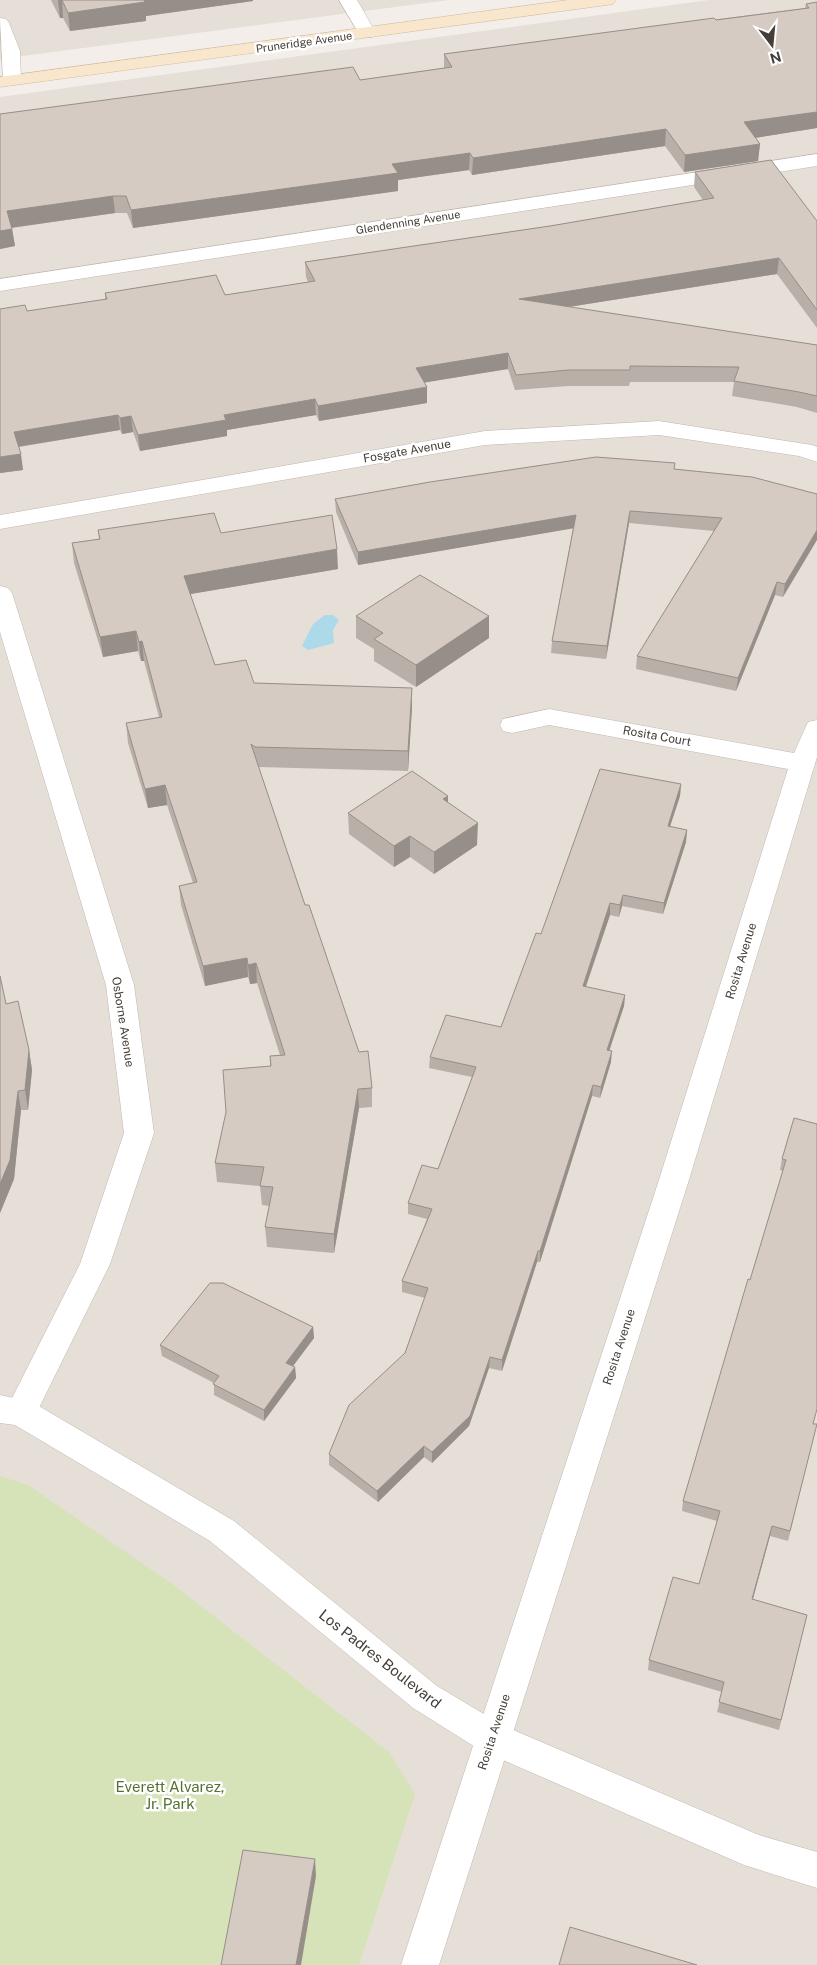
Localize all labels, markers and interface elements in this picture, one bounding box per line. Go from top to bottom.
north arrow [747,20,797,70]
street label: Pruneridge Avenue [255,29,353,55]
text: N [768,48,783,67]
street label: Glendenning Avenue [355,208,461,236]
street label: Fosgate Avenue [362,436,452,466]
street label: Rosita Court [622,723,693,749]
street label: Rosita Avenue [723,921,759,1001]
street label: Osborne Avenue [109,976,137,1068]
street label: Rosita Avenue [600,1307,638,1387]
street label: Los Padres Boulevard [316,1606,445,1712]
street label: Rosita Avenue [475,1692,513,1772]
park label: Everett Alvarez, Jr. Park [116,1778,224,1812]

